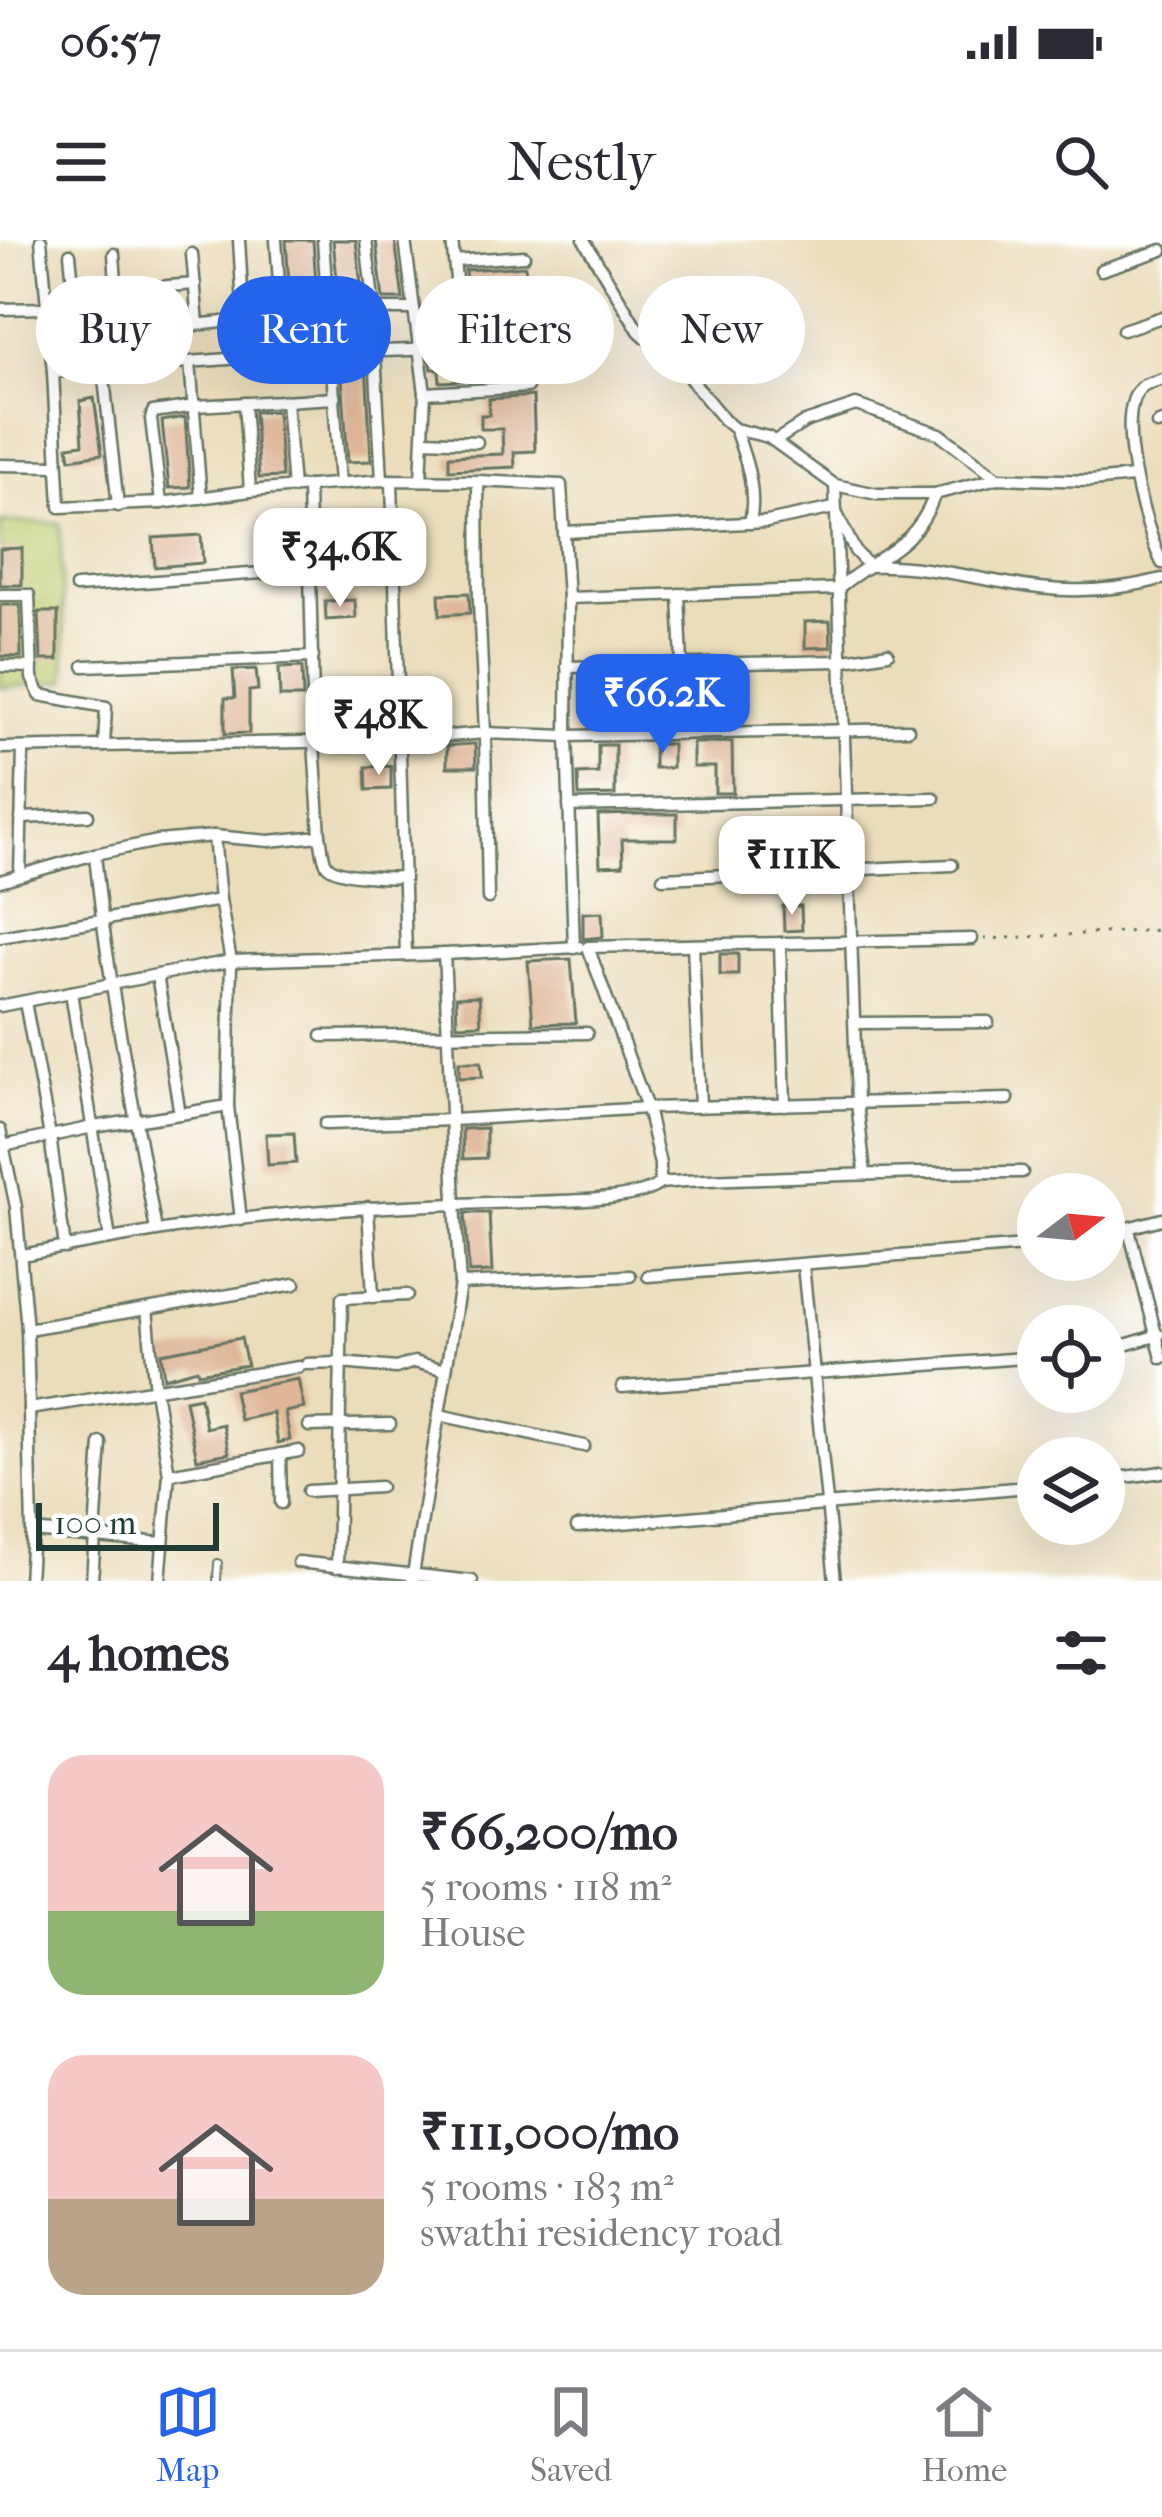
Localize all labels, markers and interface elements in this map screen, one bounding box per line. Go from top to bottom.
text: 06:57 [60,16,161,69]
icon: menu [48,129,114,195]
icon: search [1048,129,1114,195]
text: Nestly [507,131,655,194]
chip: Buy [36,276,193,384]
chip: Rent [217,276,391,384]
chip: Filters [415,276,614,384]
chip: New [638,276,805,384]
pin: ₹34.6K [242,508,438,610]
text: ₹34.6K [280,524,400,570]
pin: ₹66.2K [565,654,761,756]
text: ₹66.2K [603,670,723,716]
pin: ₹48K [308,676,450,778]
text: ₹48K [332,692,426,738]
pin: ₹111K [708,816,876,918]
text: ₹111K [746,832,838,878]
north arrow [1017,1173,1125,1281]
map controls [1017,1173,1125,1545]
button: locate [1017,1305,1125,1413]
button: layers [1017,1437,1125,1545]
scale bar [36,1497,219,1550]
text: 100 m [54,1504,137,1543]
icon: filters [1048,1620,1114,1686]
text: 4 homes [48,1623,229,1683]
text: ₹66,200/mo [420,1802,678,1862]
icon: home [144,1803,288,1947]
text: 5 rooms · 118 m² [420,1864,672,1910]
text: House [420,1910,526,1956]
text: ₹111,000/mo [420,2102,679,2162]
icon: home [144,2103,288,2247]
text: 5 rooms · 183 m² [420,2164,674,2210]
text: swathi residency road [420,2210,782,2256]
tab: Map [155,2379,221,2490]
tab: Saved [530,2379,612,2490]
tab: Home [921,2379,1007,2490]

